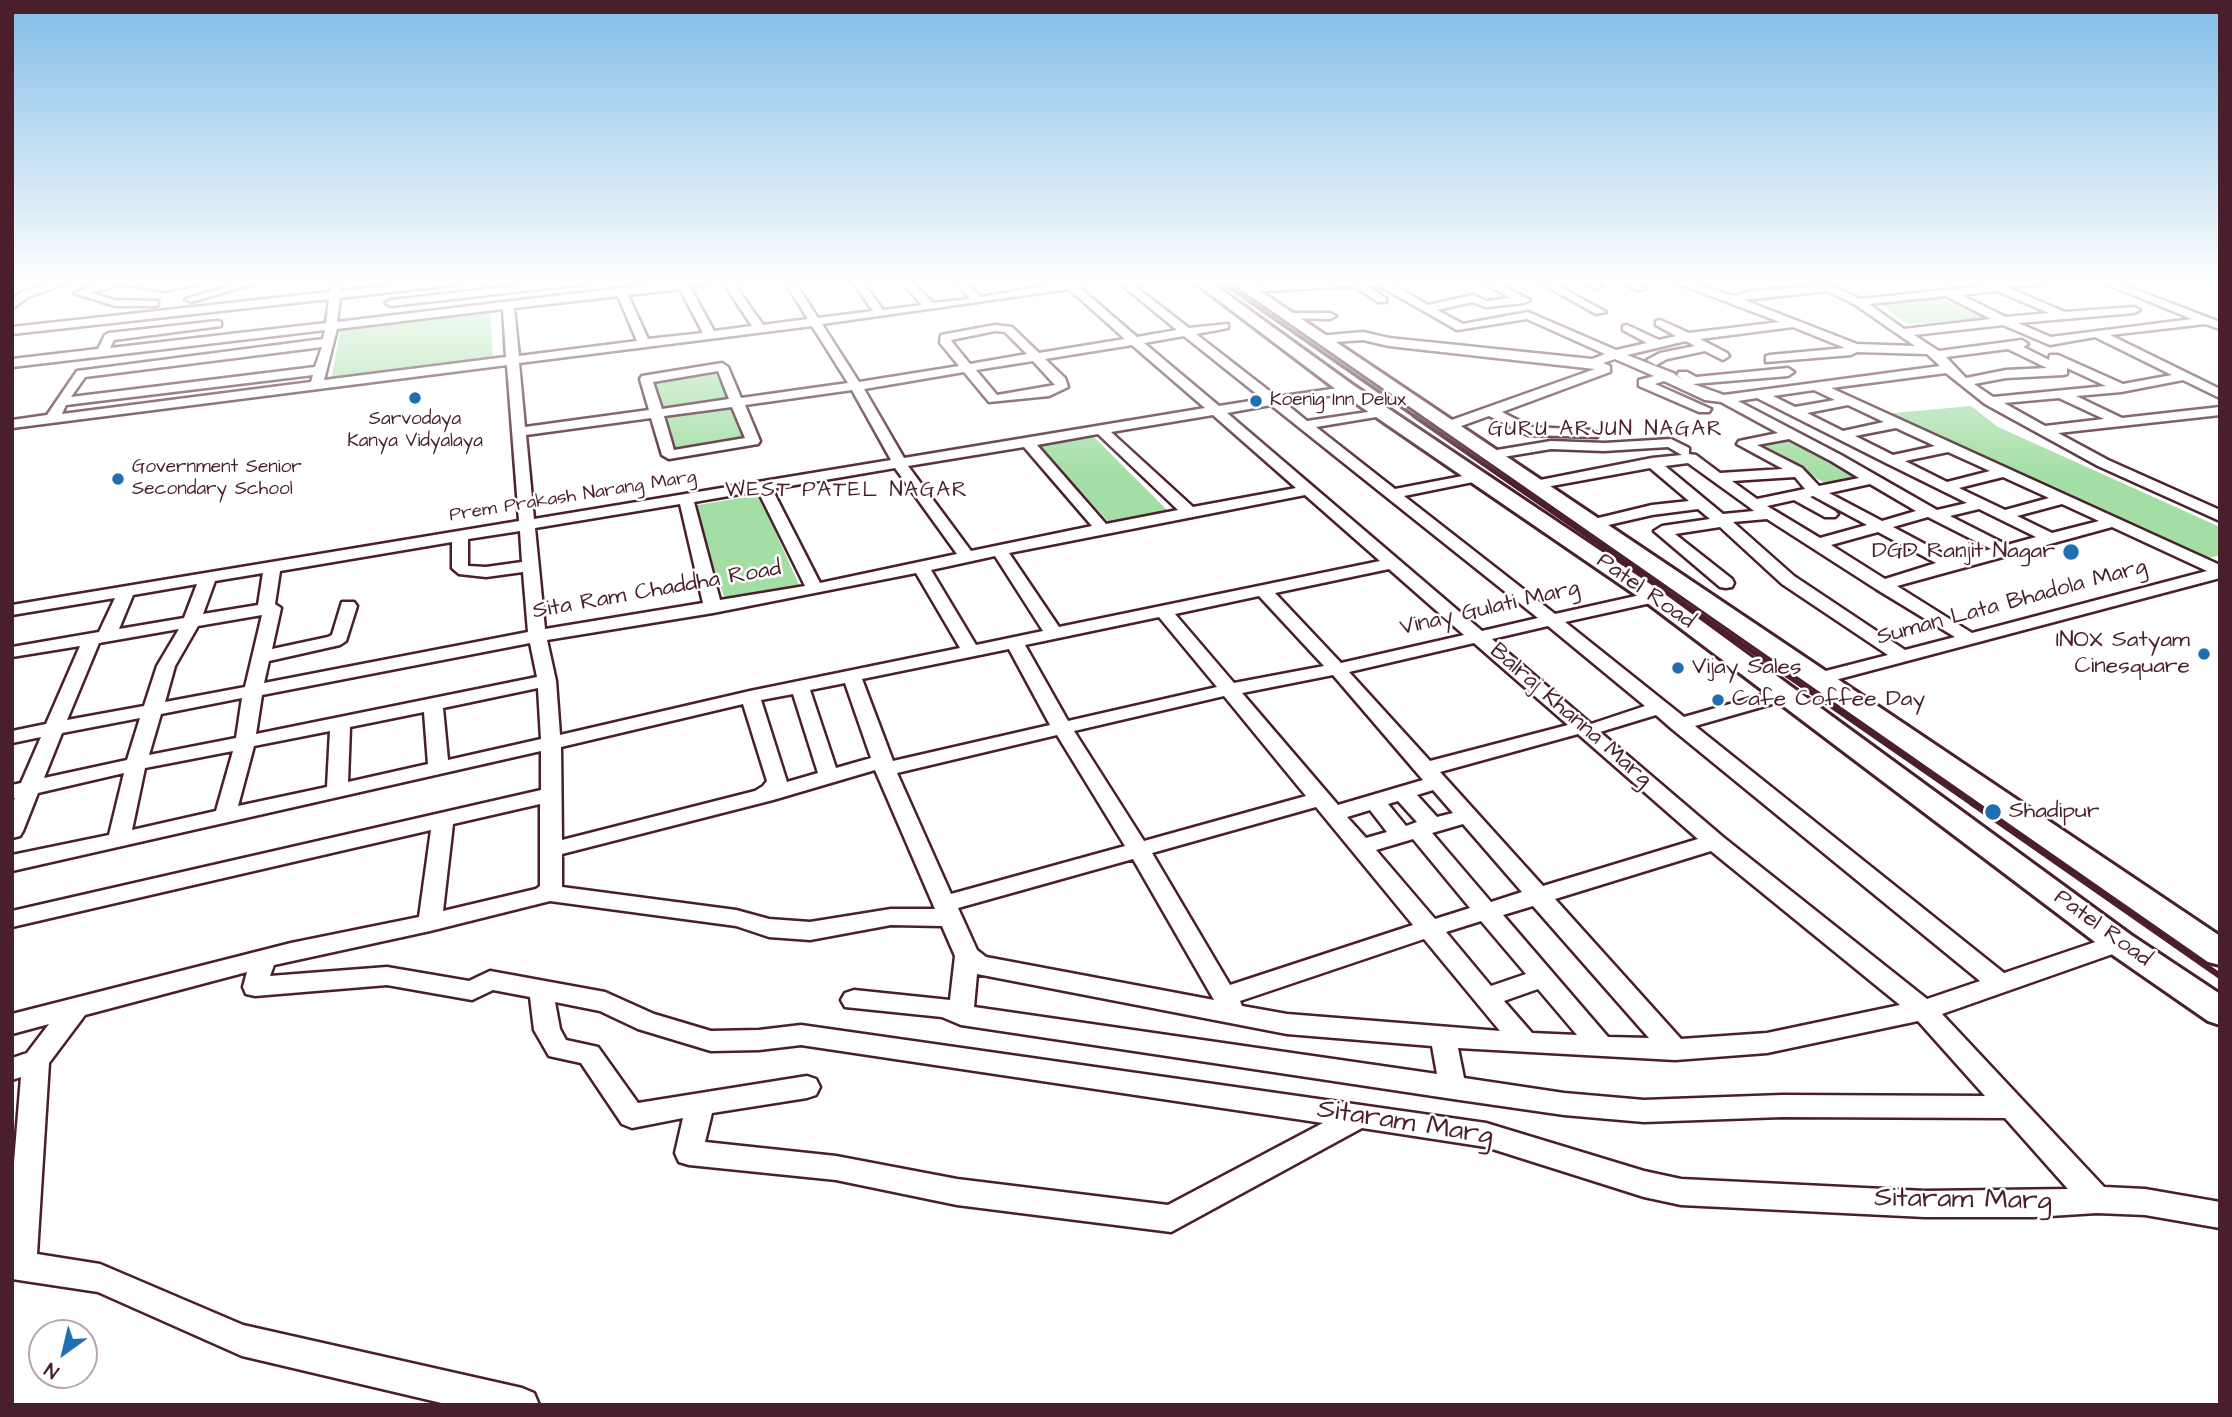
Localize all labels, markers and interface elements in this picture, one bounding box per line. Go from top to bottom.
marker: Sarvodaya Kanya Vidyalaya [407,390,423,406]
place label: Koenig Inn Delux [1270,390,1406,412]
marker: Koenig Inn Delux [1248,393,1264,409]
place label: Sarvodaya Kanya Vidyalaya [347,409,483,453]
district label: GURU ARJUN NAGAR [1490,418,1722,444]
place label: Government Senior Secondary School [132,457,302,501]
street label: Prem Prakash Narang Marg [448,466,698,528]
marker: Government Senior Secondary School [110,471,126,487]
district label: WEST PATEL NAGAR [727,479,967,505]
place label: DGD Ranjit Nagar [1872,538,2055,566]
marker: DGD Ranjit Nagar [2061,542,2081,562]
street label: Patel Road [1590,548,1700,636]
street label: Suman Lata Bhadola Marg [1874,554,2150,652]
street label: Sita Ram Chaddha Road [531,556,783,626]
street label: Vinay Gulati Marg [1398,575,1582,643]
place label: INOX Satyam Cinesquare [2056,627,2190,681]
street label: Balraj Khanna Marg [1483,638,1657,794]
marker: INOX Satyam Cinesquare [2196,646,2212,662]
place label: Vijay Sales [1692,654,1802,682]
marker: Vijay Sales [1670,660,1686,676]
place label: Cafe Coffee Day [1732,686,1925,714]
marker: Cafe Coffee Day [1710,692,1726,708]
place label: Shadipur [2009,798,2099,826]
marker: Shadipur [1983,802,2003,822]
street label: Patel Road [2048,884,2156,974]
street label: Sitaram Marg [1315,1094,1495,1154]
street label: Sitaram Marg [1874,1183,2052,1219]
north arrow [28,1319,98,1389]
text: N [40,1356,65,1385]

